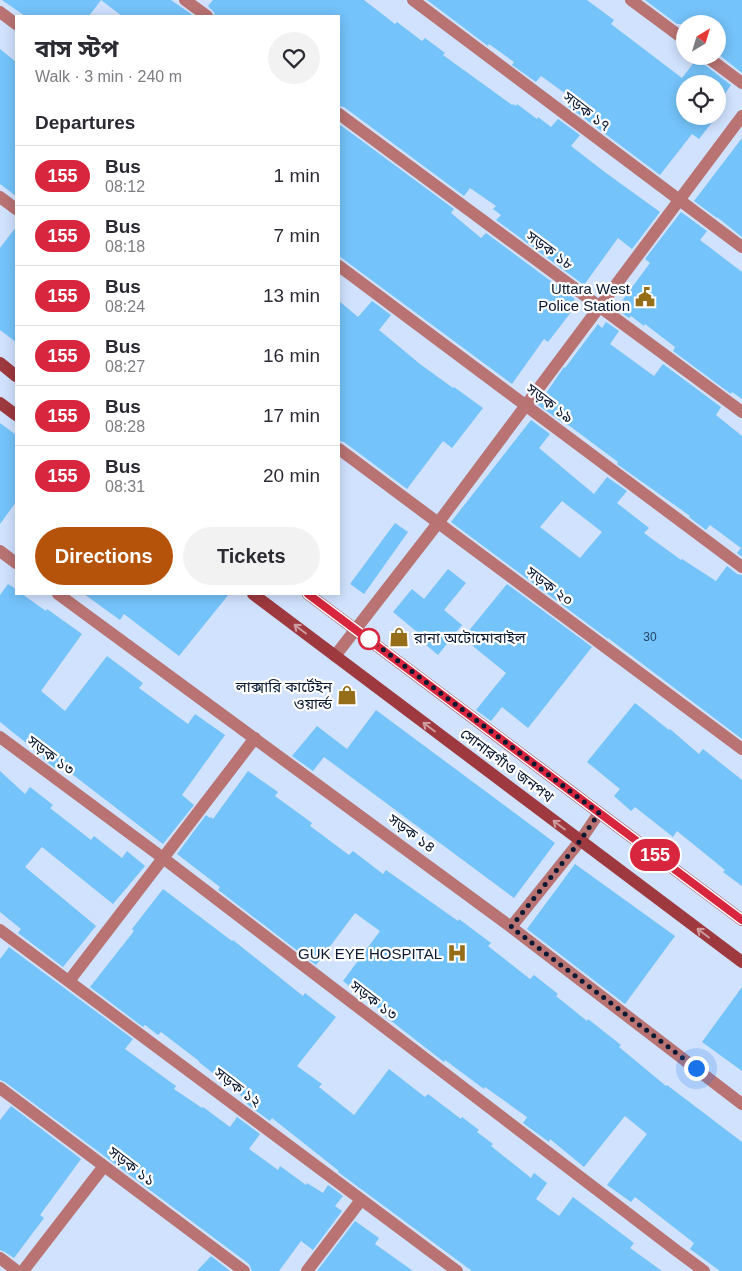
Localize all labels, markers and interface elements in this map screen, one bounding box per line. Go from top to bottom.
north arrow [676,15,726,65]
map controls [676,15,726,125]
button: heart [268,32,320,84]
text: বাস স্টপ [35,35,118,62]
text: Walk · 3 min · 240 m [35,68,182,85]
button: locate [676,75,726,125]
street label: সড়ক ১৭ [559,87,614,134]
text: Departures [35,112,135,133]
text: Bus [105,156,141,177]
text: 1 min [274,165,320,186]
text: 155 [47,166,78,186]
text: 08:12 [105,178,145,195]
text: Bus [105,216,141,237]
text: 7 min [274,225,320,246]
text: 155 [47,226,78,246]
street label: সড়ক ১৮ [522,227,577,273]
text: 08:18 [105,238,145,255]
text: Bus [105,276,141,297]
place label: Uttara West Police Station [538,280,631,314]
text: 13 min [263,285,320,306]
text: 155 [47,286,78,306]
public building icon: Uttara West Police Station [634,286,656,308]
text: 08:24 [105,298,145,315]
text: Bus [105,336,141,357]
text: 16 min [263,345,320,366]
text: 155 [47,346,78,366]
text: 08:27 [105,358,145,375]
street label: সড়ক ১৯ [522,379,577,426]
text: Bus [105,396,141,417]
text: 17 min [263,405,320,426]
text: 155 [47,406,78,426]
text: 08:28 [105,418,145,435]
text: Bus [105,456,141,477]
text: 20 min [263,465,320,486]
text: 155 [47,466,78,486]
text: 08:31 [105,478,145,495]
button: Directions [35,527,173,585]
button: Tickets [183,527,320,585]
street label: সড়ক ২০ [522,562,577,609]
one-way arrow [293,624,307,634]
shop icon: রানা অটোমোবাইল [388,626,410,648]
unlabelled marker [358,628,380,650]
place label: রানা অটোমোবাইল [413,629,527,646]
house number: 30 [643,630,657,644]
place label: লাক্সারি কার্টেইন ওয়ার্ল্ড [235,678,333,712]
shop icon: লাক্সারি কার্টেইন ওয়ার্ল্ড [336,684,358,706]
one-way arrow [422,722,436,732]
street label: সোনারগাঁও জনপথ [457,725,557,806]
street label: সড়ক ১৩ [23,731,78,778]
street label: সড়ক ১৪ [384,810,439,856]
one-way arrow [552,820,566,830]
line badge: 155 [626,839,684,871]
text: 155 [640,845,670,865]
one-way arrow [697,927,710,938]
hospital icon: GUK EYE HOSPITAL [446,942,468,964]
place label: GUK EYE HOSPITAL [298,945,442,962]
street label: সড়ক ১৩ [346,976,401,1023]
your location [684,1056,709,1081]
street label: সড়ক ১২ [210,1063,265,1110]
street label: সড়ক ১১ [104,1142,159,1189]

